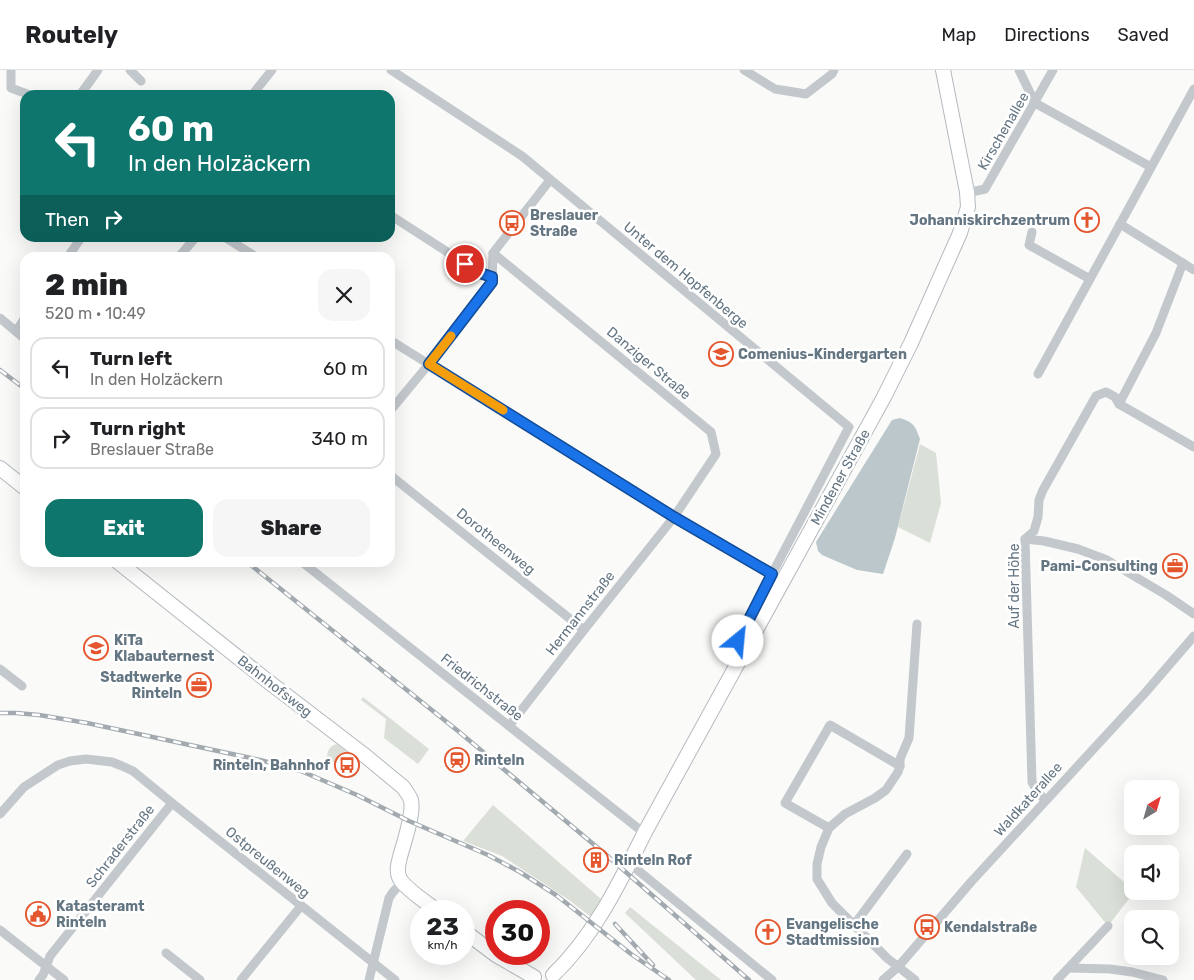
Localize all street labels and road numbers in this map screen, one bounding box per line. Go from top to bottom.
street label: Kirschenallee [974,89,1033,173]
street label: Unter dem Hopfenberge [620,218,752,333]
street label: Danziger Straße [603,323,694,403]
street label: Mindener Straße [807,426,874,528]
street label: Dorotheenweg [453,505,538,578]
street label: Auf der Höhe [1006,543,1023,629]
street label: Hermannstraße [542,568,619,659]
street label: Friedrichstraße [437,650,526,725]
street label: Bahnhofsweg [234,652,315,721]
street label: Waldkaterallee [991,759,1066,840]
street label: Schraderstraße [83,801,158,891]
street label: Ostpreußenweg [222,823,313,902]

